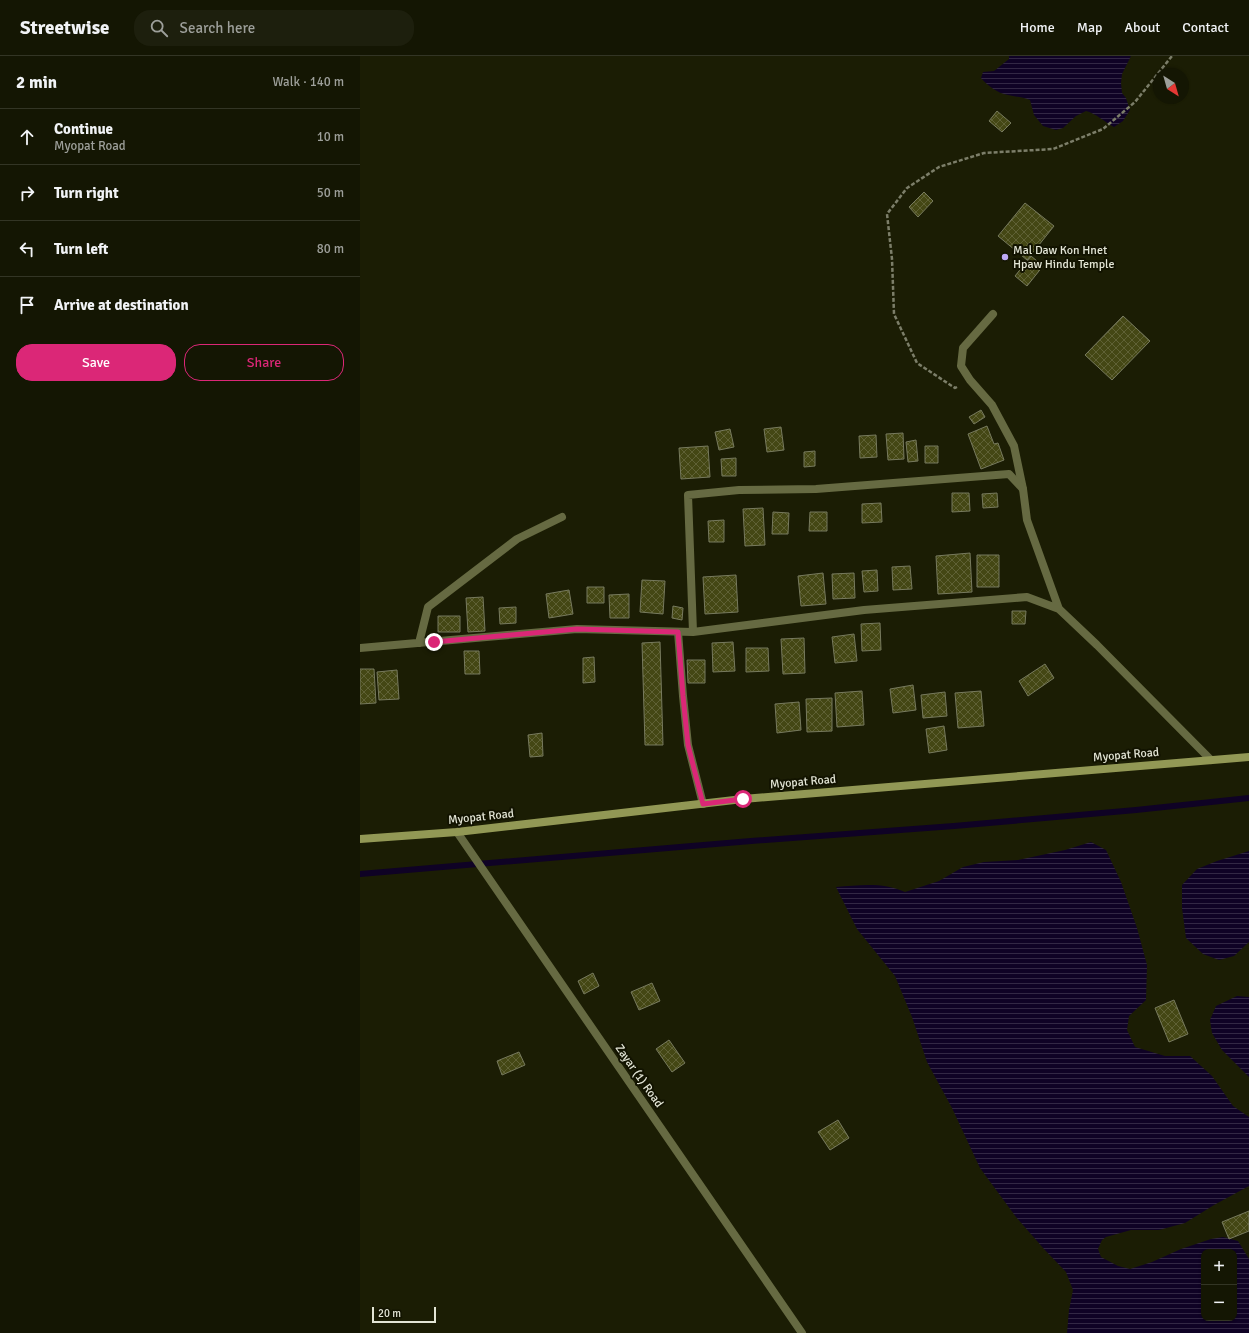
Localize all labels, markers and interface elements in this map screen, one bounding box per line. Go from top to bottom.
search box [134,10,414,46]
text: Streetwise [20,16,110,40]
icon: search [148,17,170,39]
text: Search here [180,19,255,37]
text: Home [1020,19,1055,36]
text: Map [1077,19,1102,36]
text: About [1124,19,1160,36]
text: Contact [1182,19,1229,36]
north arrow [1153,68,1189,104]
text: 2 min [16,72,57,93]
text: Walk · 140 m [273,74,344,90]
text: Continue [54,120,113,138]
icon: ahead [16,126,38,148]
text: 10 m [317,129,344,145]
text: Myopat Road [54,138,126,154]
icon: right [16,182,38,204]
text: Turn right [54,184,119,202]
text: 50 m [317,185,344,201]
icon: left [16,238,38,260]
text: Turn left [54,240,108,258]
text: 80 m [317,241,344,257]
place label: Mal Daw Kon Hnet Hpaw Hindu Temple [1013,243,1114,272]
marker: Mal Daw Kon Hnet Hpaw Hindu Temple [1000,252,1010,262]
icon: arrive [16,294,38,316]
text: Arrive at destination [54,296,189,314]
button: Save [16,344,176,381]
button: Share [184,344,344,381]
route end [425,633,443,651]
street label: Myopat Road [1092,745,1160,765]
street label: Myopat Road [769,772,837,792]
route start [734,790,752,808]
street label: Myopat Road [447,806,515,828]
street label: Zayar (1) Road [612,1041,666,1111]
map controls [1201,1249,1237,1321]
button: + [1201,1249,1237,1285]
button: − [1201,1285,1237,1321]
scale bar [372,1305,436,1324]
text: 20 m [378,1307,401,1320]

